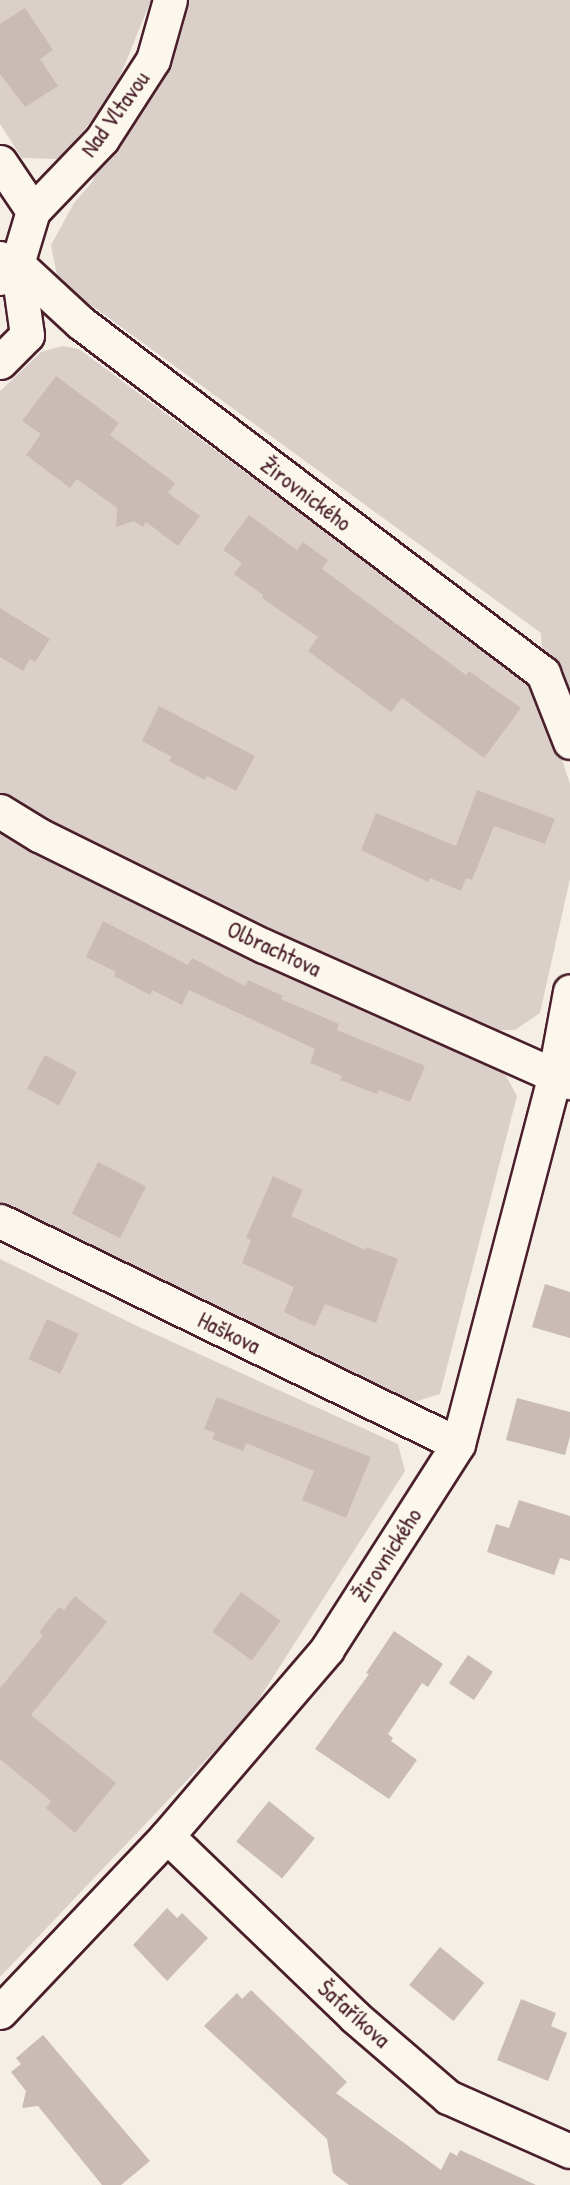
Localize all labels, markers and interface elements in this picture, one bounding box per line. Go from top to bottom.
street label: Nad Vltavou [75,66,155,162]
street label: Žirovnického [255,451,357,537]
street label: Olbrachtova [223,915,325,983]
street label: Haškova [193,1306,265,1360]
street label: Žirovnického [346,1503,428,1607]
street label: Šafaříkova [312,1974,396,2054]

